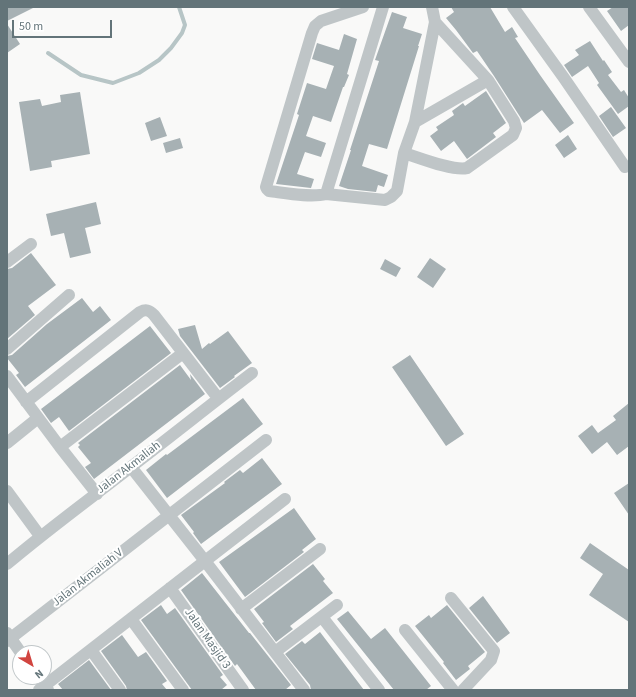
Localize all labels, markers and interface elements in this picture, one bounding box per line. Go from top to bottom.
scale bar [14,12,114,38]
text: 50 m [19,18,43,35]
street label: Jalan Akmaliah [94,439,164,497]
street label: Jalan Akmaliah V [50,546,126,610]
street label: Jalan Masjid 3 [181,606,233,672]
north arrow [12,645,52,685]
text: N [32,666,47,682]

